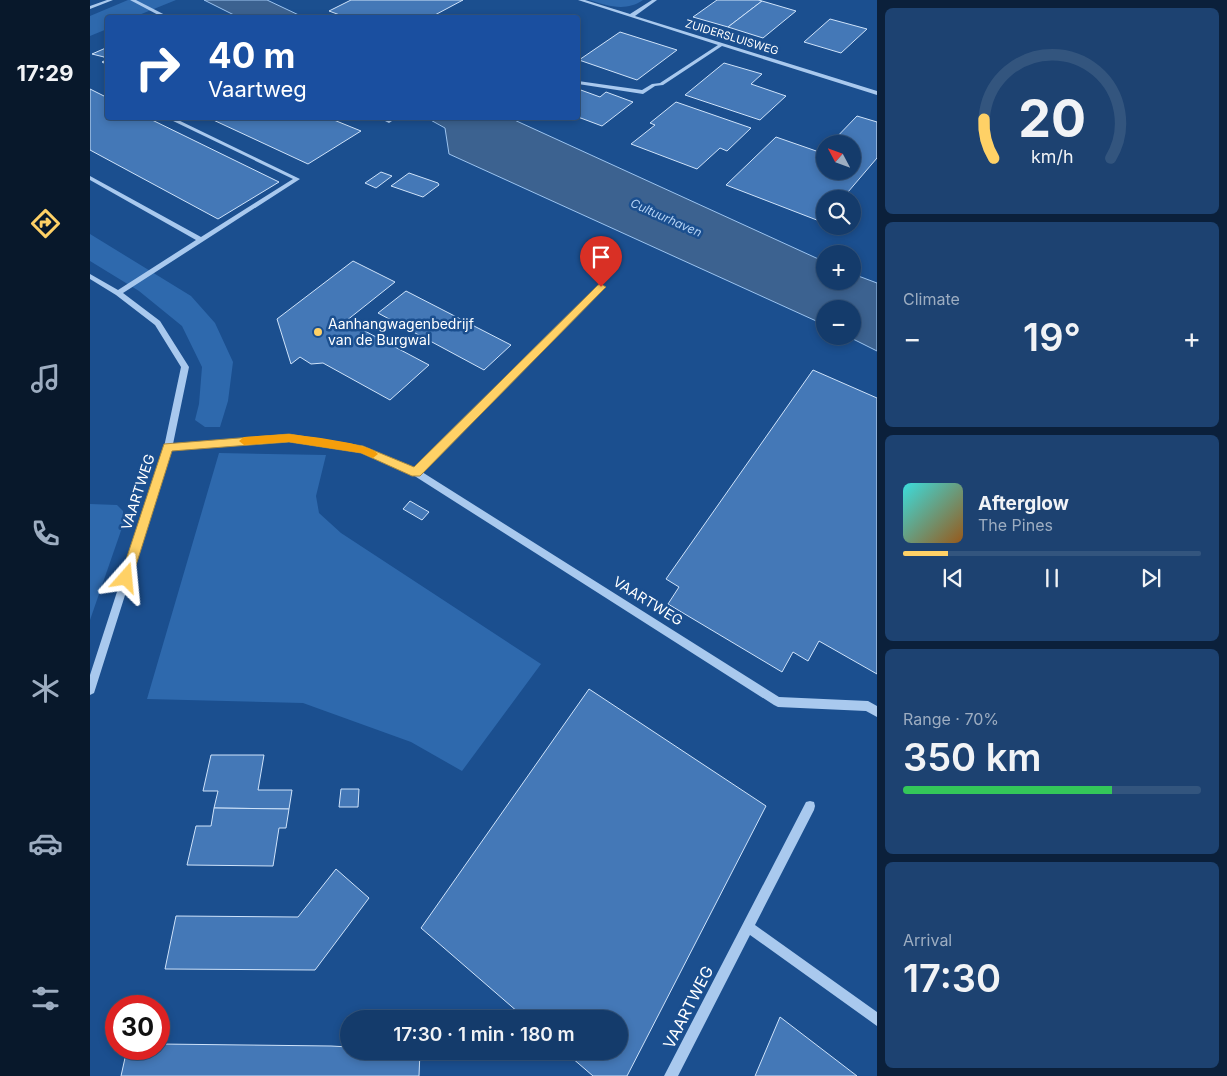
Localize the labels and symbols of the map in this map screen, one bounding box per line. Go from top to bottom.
street label: ZUIDERSLUISWEG [684,16,780,58]
north arrow [816,135,861,180]
water label: Cultuurhaven [628,195,704,240]
pin [580,236,622,287]
place label: Aanhangwagenbedrijf van de Burgwal [328,315,474,348]
marker: Aanhangwagenbedrijf van de Burgwal [312,326,324,338]
street label: VAARTWEG [117,452,158,532]
position arrow [99,551,151,603]
street label: VAARTWEG [610,572,686,629]
street label: VAARTWEG [659,962,717,1052]
speed limit sign: 30 [105,995,170,1060]

